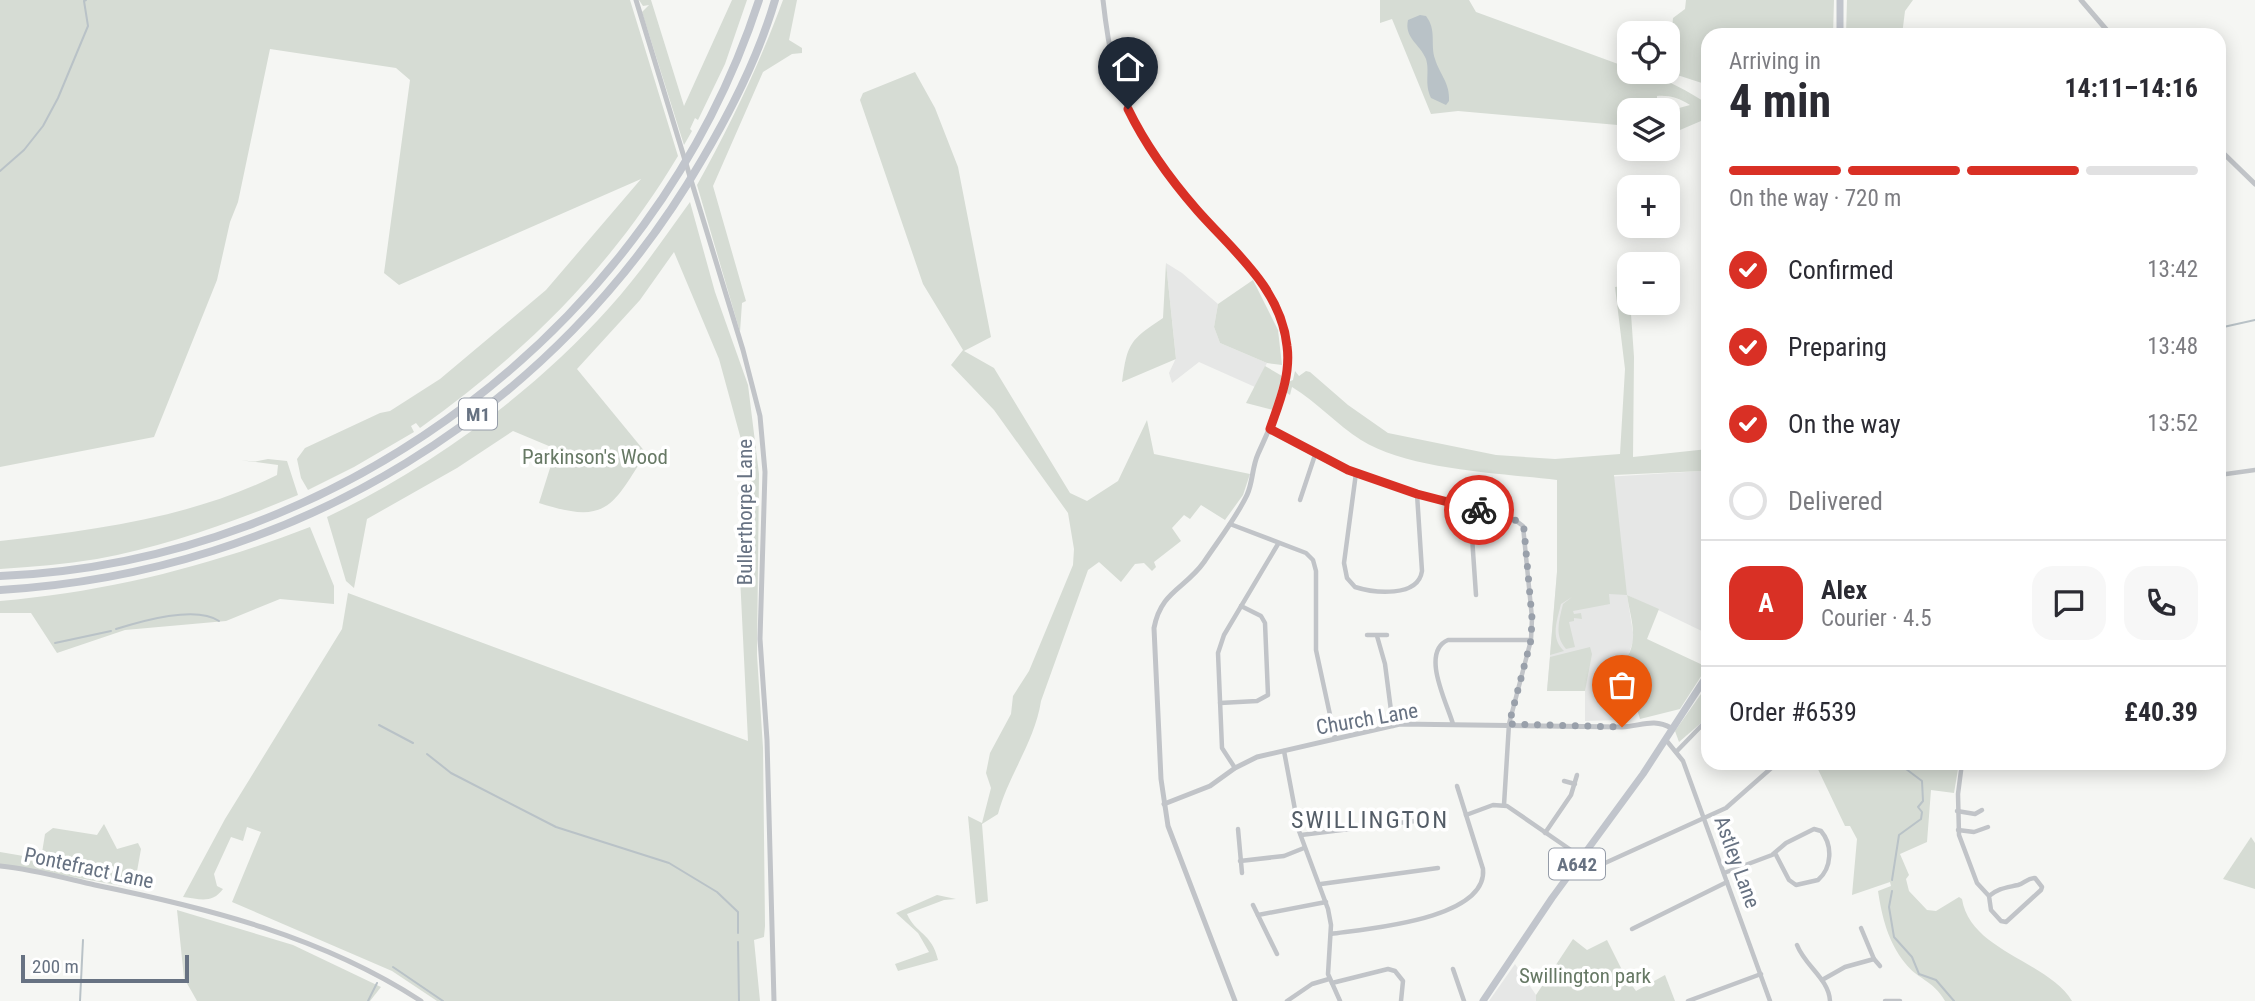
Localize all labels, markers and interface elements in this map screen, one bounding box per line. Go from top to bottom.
map controls [1617,21,1680,315]
button: locate [1617,21,1680,84]
pin [1098,37,1158,109]
icon: home [1109,48,1147,86]
text: Arriving in [1729,48,1821,75]
text: 14:11–14:16 [2064,73,2198,103]
text: 4 min [1729,74,1831,128]
button: layers [1617,98,1680,161]
button: + [1617,175,1680,238]
text: On the way · 720 m [1729,185,1901,212]
icon: check [1729,251,1767,289]
button: − [1617,252,1680,315]
text: Confirmed [1788,255,1894,285]
text: 13:42 [2147,256,2198,283]
icon: check [1729,328,1767,366]
text: Preparing [1788,332,1887,362]
text: 13:48 [2147,333,2198,360]
road number: M1 [459,398,497,430]
icon: check [1729,405,1767,443]
text: On the way [1788,409,1901,439]
text: 13:52 [2147,410,2198,437]
street label: Bullerthorpe Lane [733,439,757,585]
park label: Parkinson's Wood [522,445,668,469]
courier [1444,475,1514,545]
text: Delivered [1788,486,1883,516]
icon: bike [1460,491,1498,529]
button: chat [2032,566,2106,640]
button: phone [2124,566,2198,640]
text: Alex [1821,575,1867,605]
text: A [1758,588,1774,618]
text: Courier · 4.5 [1821,605,1932,632]
pin [1592,655,1652,727]
icon: bag [1603,666,1641,704]
text: Order #6539 [1729,697,1857,727]
text: £40.39 [2124,697,2198,727]
street label: Church Lane [1314,698,1420,740]
district label: SWILLINGTON [1291,806,1449,834]
street label: Astley Lane [1709,813,1765,911]
street label: Pontefract Lane [22,843,156,893]
road number: A642 [1549,848,1605,880]
scale bar [21,952,189,984]
text: 200 m [32,955,79,978]
park label: Swillington park [1519,964,1652,988]

